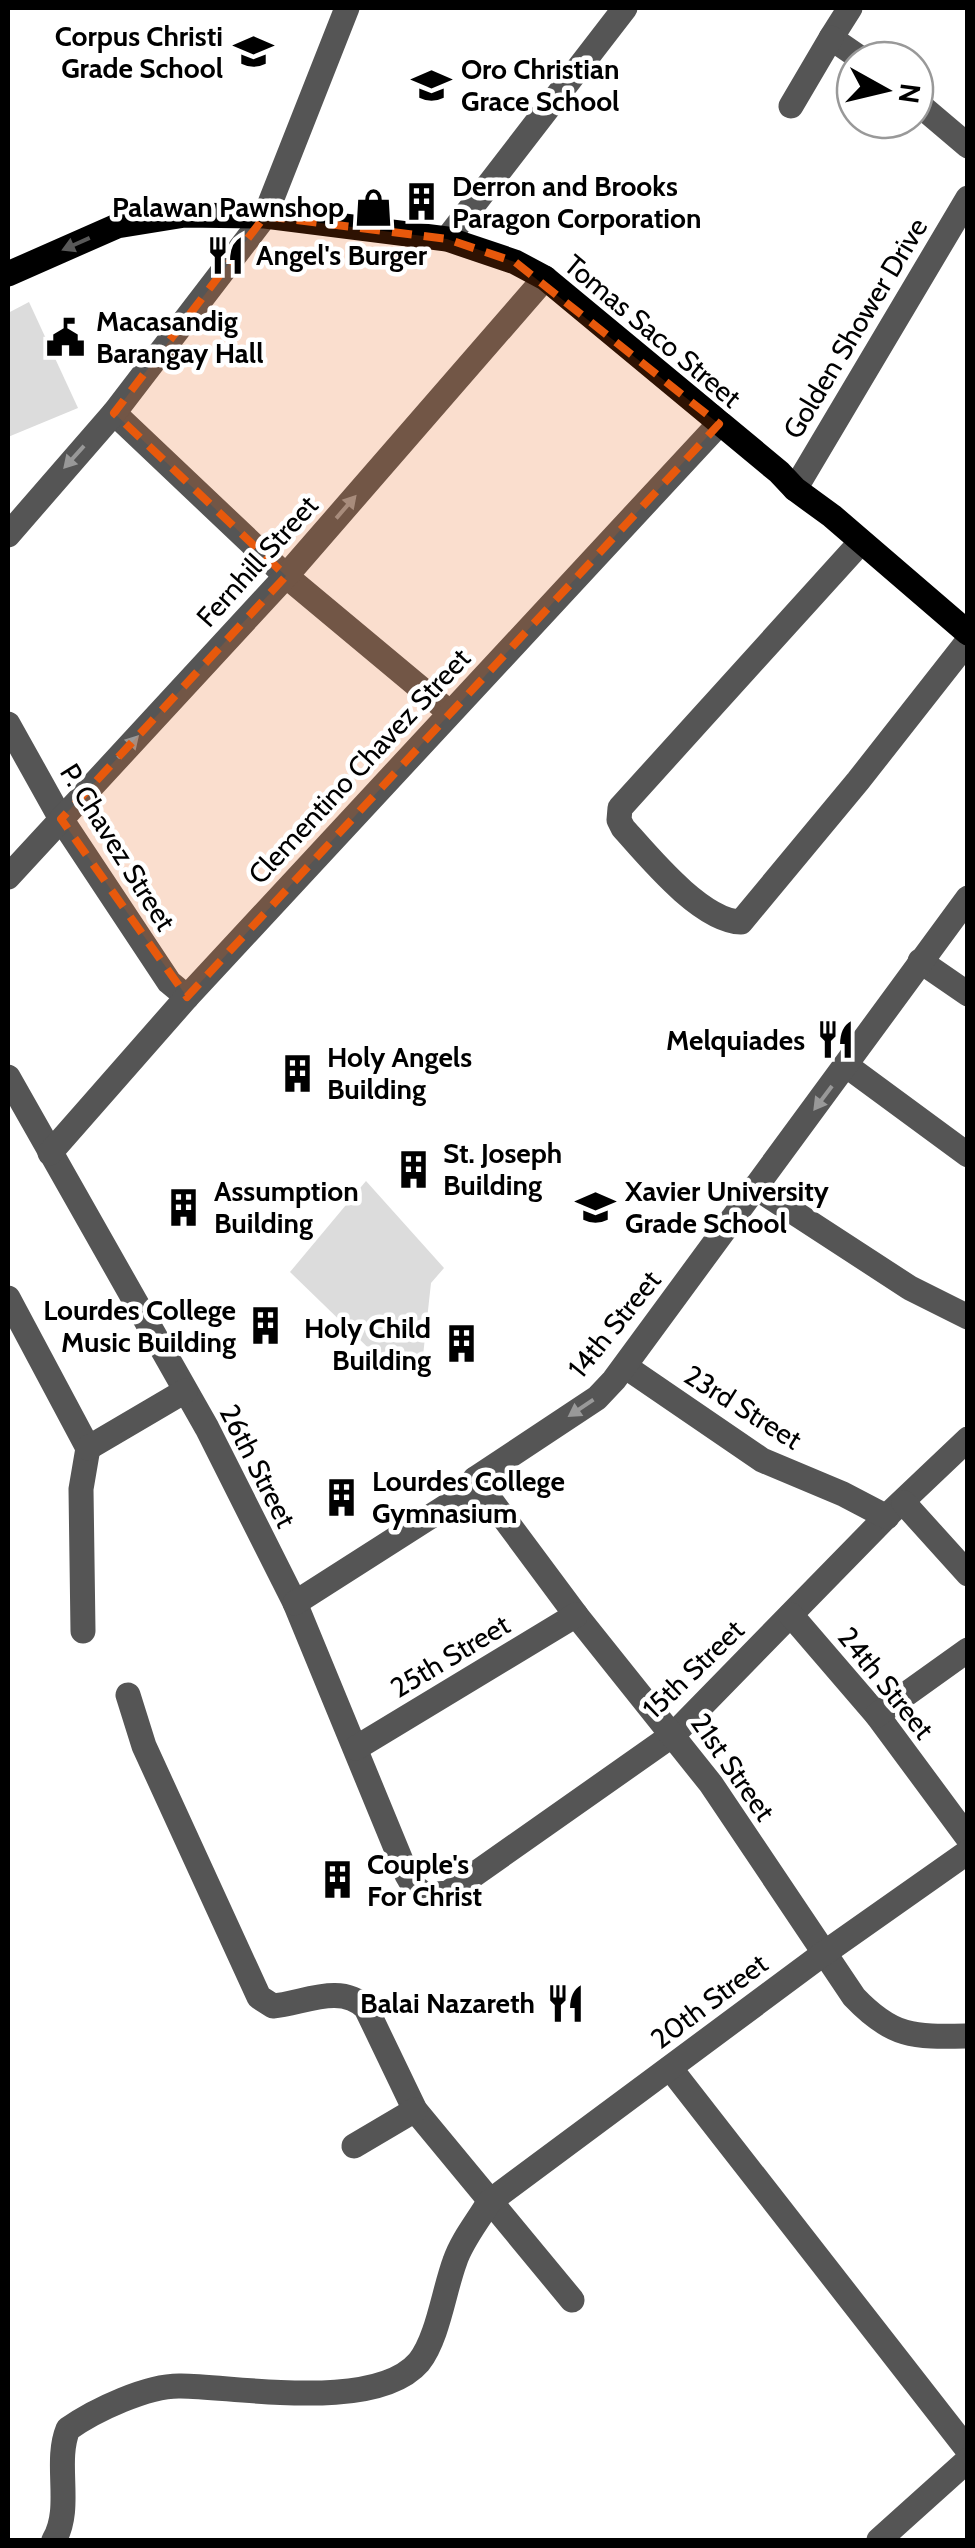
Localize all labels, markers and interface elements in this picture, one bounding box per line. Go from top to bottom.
place label: Corpus Christi Grade School [55,19,223,85]
school or university icon: Corpus Christi Grade School [232,31,274,73]
north arrow [835,40,935,140]
place label: Oro Christian Grace School [461,52,619,118]
school or university icon: Oro Christian Grace School [410,64,452,106]
text: N [892,81,928,106]
place label: Derron and Brooks Paragon Corporation [452,169,701,235]
building icon: Derron and Brooks Paragon Corporation [401,181,443,223]
shop icon: Palawan Pawnshop [353,186,395,228]
place label: Palawan Pawnshop [112,190,344,224]
street label: Golden Shower Drive [776,211,934,445]
restaurant icon: Angel's Burger [205,234,247,276]
one-way arrow [61,236,91,252]
place label: Angel's Burger [256,238,428,272]
street label: Tomas Saco Street [558,247,748,415]
place label: Macasandig Barangay Hall [96,304,264,370]
public building icon: Macasandig Barangay Hall [45,316,87,358]
one-way arrow [64,444,86,469]
street label: Fernhill Street [189,488,325,634]
one-way arrow [335,494,357,519]
street label: Clementino Chavez Street [241,641,477,891]
one-way arrow [116,735,139,759]
street label: P. Chavez Street [53,757,183,937]
restaurant icon: Melquiades [814,1019,856,1061]
place label: Melquiades [666,1023,805,1057]
place label: Holy Angels Building [327,1040,472,1106]
building icon: Holy Angels Building [276,1052,318,1094]
one-way arrow [813,1085,833,1111]
place label: St. Joseph Building [443,1136,562,1202]
building icon: St. Joseph Building [392,1148,434,1190]
place label: Assumption Building [214,1174,359,1240]
place label: Xavier University Grade School [624,1174,829,1240]
building icon: Assumption Building [163,1186,205,1228]
school or university icon: Xavier University Grade School [574,1186,616,1228]
street label: 14th Street [560,1263,668,1385]
place label: Lourdes College Music Building [43,1293,236,1359]
building icon: Lourdes College Music Building [245,1305,287,1347]
place label: Holy Child Building [304,1311,431,1377]
building icon: Holy Child Building [440,1323,482,1365]
street label: 23rd Street [678,1358,808,1456]
street label: 26th Street [213,1399,303,1533]
one-way arrow [568,1399,595,1417]
place label: Lourdes College Gymnasium [372,1464,565,1530]
building icon: Lourdes College Gymnasium [321,1476,363,1518]
street label: 25th Street [384,1607,516,1705]
street label: 15th Street [635,1613,751,1725]
street label: 24th Street [831,1620,941,1746]
street label: 21st Street [684,1707,782,1827]
place label: Couple's For Christ [367,1847,482,1913]
building icon: Couple's For Christ [316,1859,358,1901]
street label: 20th Street [644,1946,774,2056]
restaurant icon: Balai Nazareth [544,1982,586,2024]
place label: Balai Nazareth [360,1986,535,2020]

